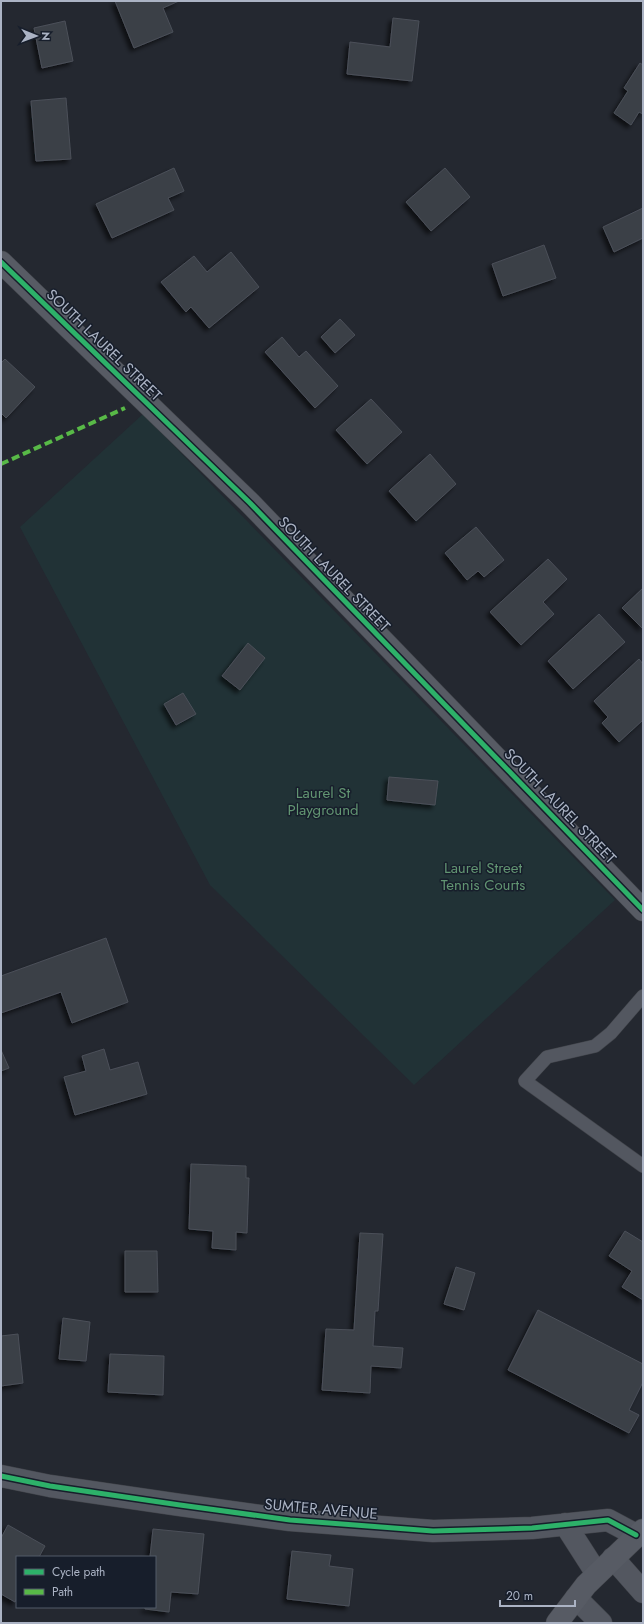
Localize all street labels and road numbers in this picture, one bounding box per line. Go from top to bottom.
street label: SOUTH LAUREL STREET [41,284,167,406]
street label: SOUTH LAUREL STREET [273,511,395,637]
street label: SOUTH LAUREL STREET [499,743,621,869]
street label: SUMTER AVENUE [263,1493,379,1525]

